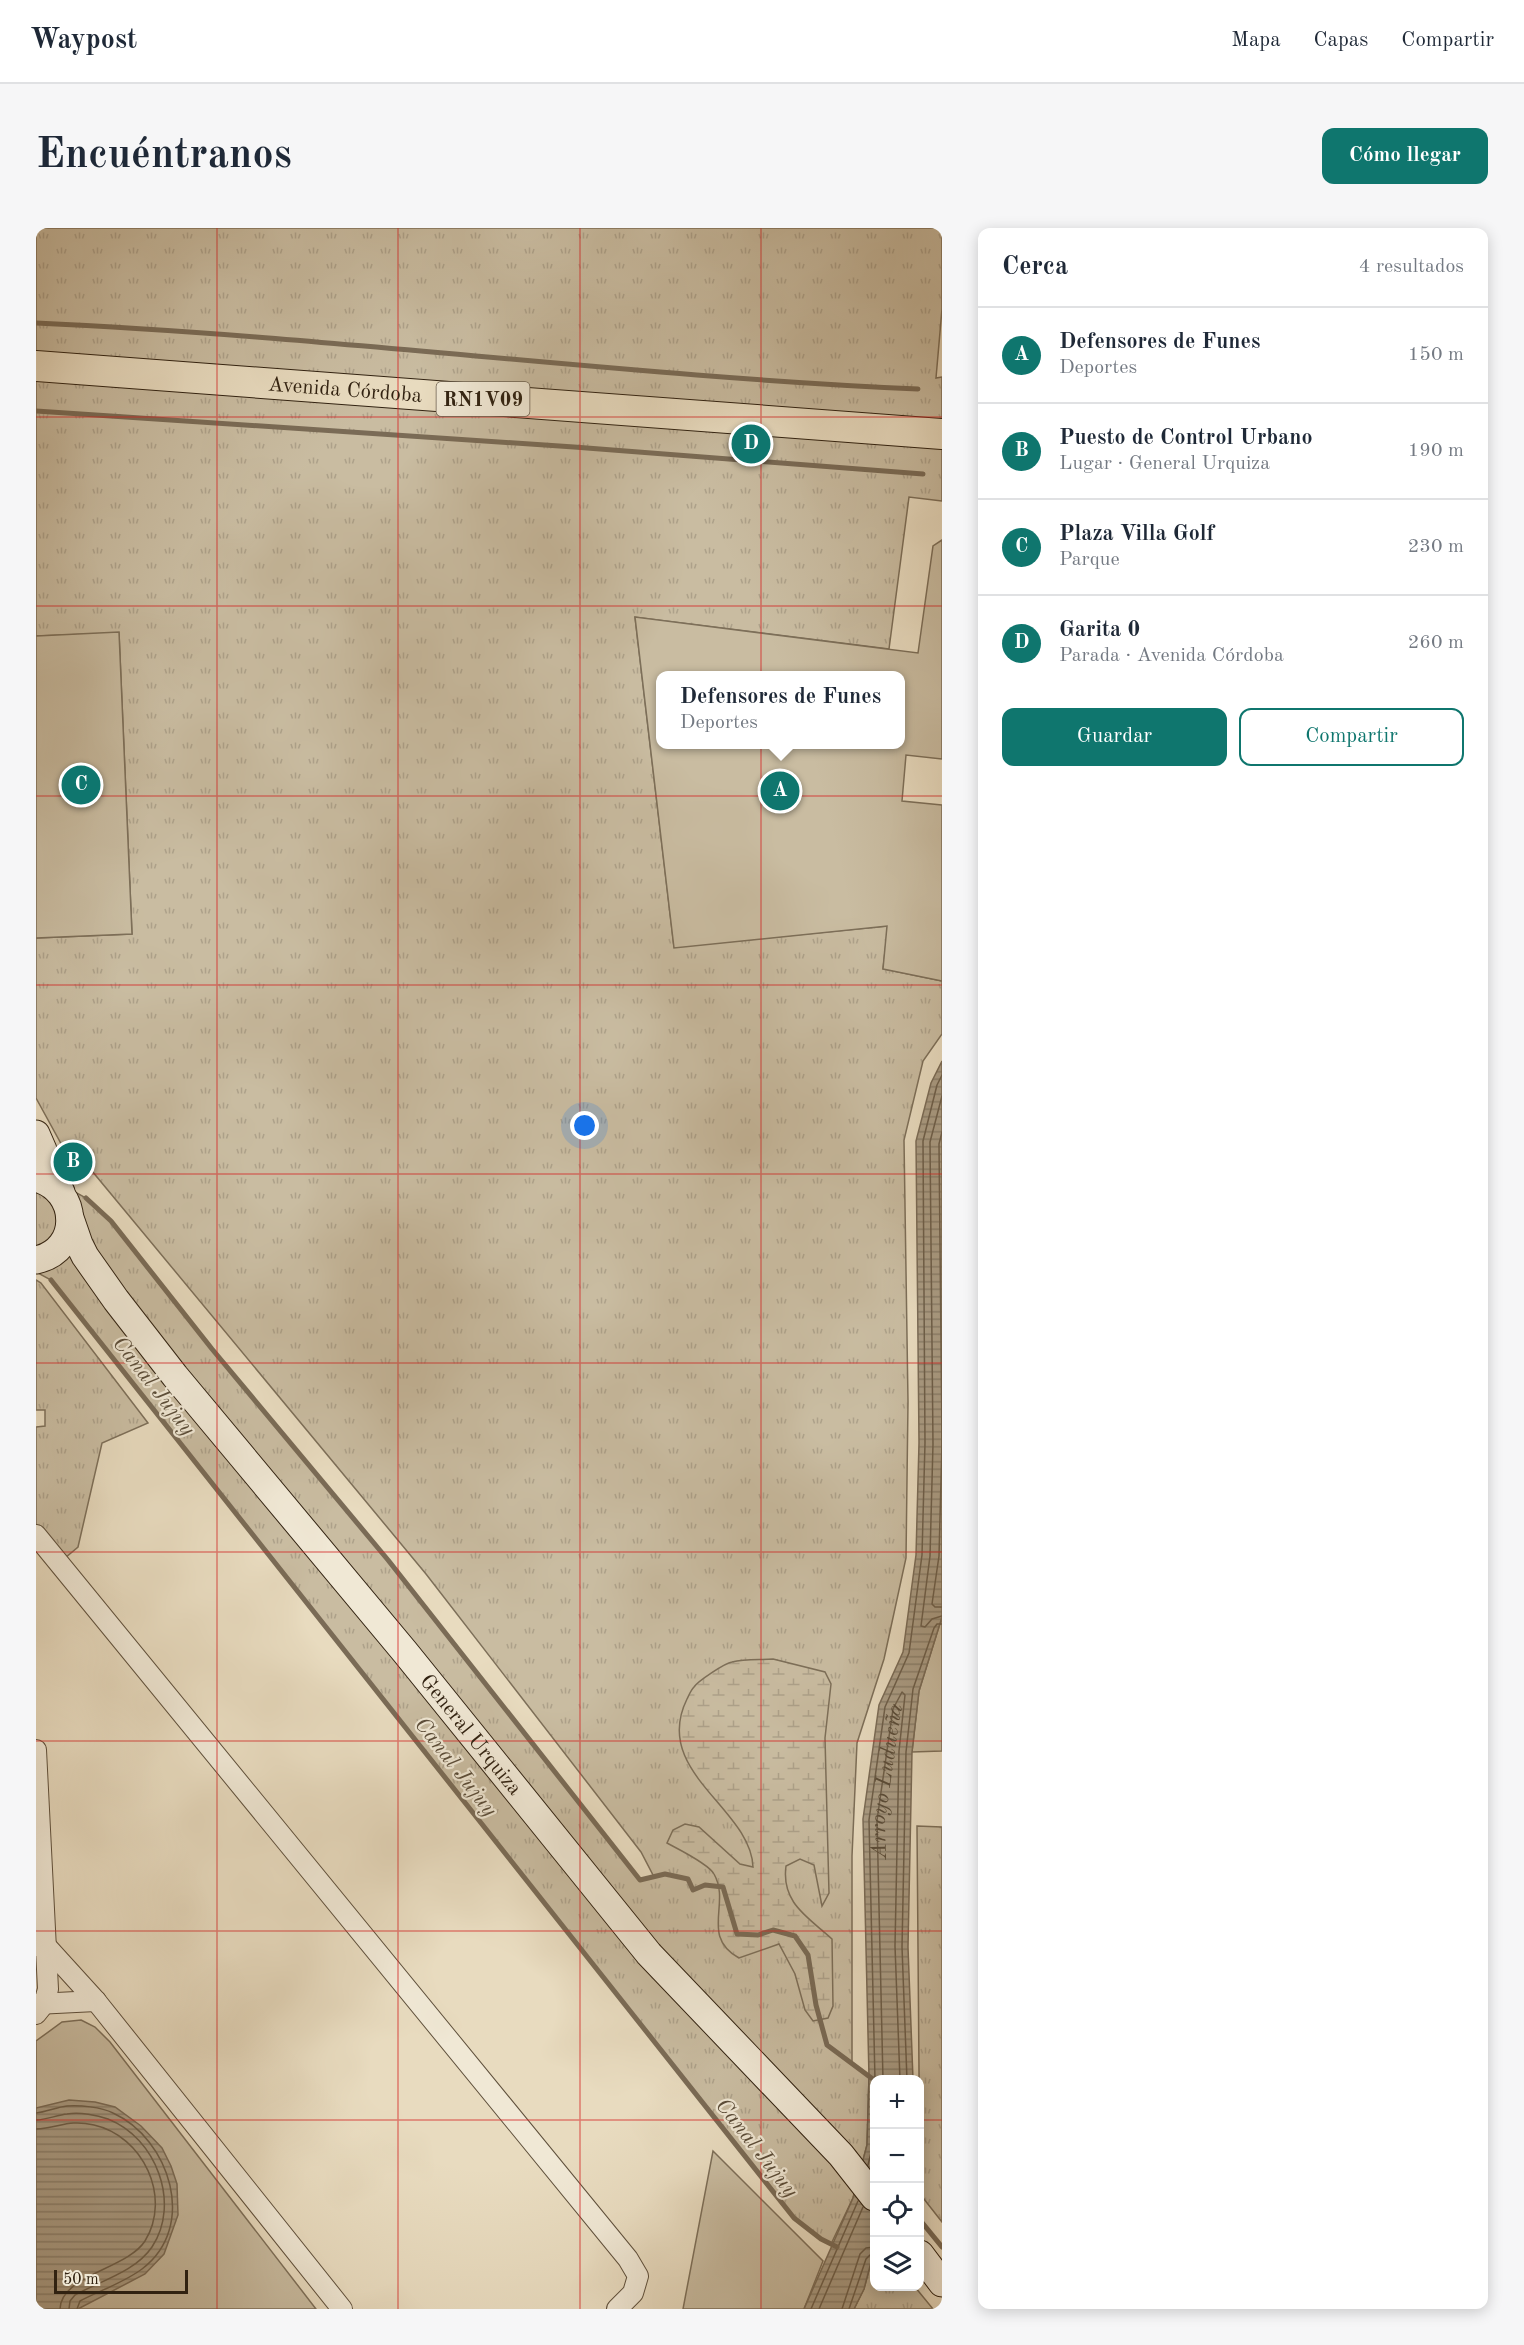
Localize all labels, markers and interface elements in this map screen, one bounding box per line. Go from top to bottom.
text: Waypost [30,27,137,55]
text: Mapa [1231,30,1281,51]
text: Capas [1314,30,1368,51]
text: Compartir [1401,30,1494,51]
button: Cómo llegar [1322,128,1488,184]
text: Encuéntranos [36,135,292,177]
text: Cerca [1002,254,1068,280]
text: 4 resultados [1359,257,1464,277]
text: Defensores de Funes [1059,331,1260,353]
text: A [1014,345,1029,365]
text: 150 m [1408,345,1464,365]
text: Deportes [1059,358,1137,378]
street label: Avenida Córdoba [267,374,423,407]
road number: RN1V09 [436,382,530,416]
pin: D [732,422,770,466]
text: Puesto de Control Urbano [1059,427,1313,449]
text: B [1014,441,1029,461]
text: 190 m [1408,441,1464,461]
text: Lugar · General Urquiza [1059,454,1270,474]
text: Plaza Villa Golf [1059,523,1214,545]
text: C [1015,537,1028,557]
text: 230 m [1408,537,1464,557]
text: Parque [1059,550,1120,570]
text: Garita 0 [1059,619,1140,641]
text: D [1014,633,1029,653]
text: 260 m [1408,633,1464,653]
text: Parada · Avenida Córdoba [1059,646,1284,666]
popup [656,671,905,749]
text: Defensores de Funes [680,686,881,708]
button: Guardar [1002,708,1227,766]
button: Compartir [1239,708,1464,766]
text: Deportes [680,713,758,733]
pin: C [62,762,100,808]
pin: A [760,768,800,814]
your location [570,1111,599,1140]
pin: B [54,1140,93,1184]
water label: Canal Jujuy [108,1333,199,1440]
street label: General Urquiza [415,1671,525,1800]
water label: Arroyo Ludueña [868,1699,908,1860]
water label: Canal Jujuy [410,1714,501,1821]
map controls [870,2075,924,2291]
button: + [870,2075,924,2129]
water label: Canal Jujuy [711,2095,802,2202]
button: − [870,2129,924,2183]
button: locate [870,2183,924,2237]
button: layers [870,2237,924,2291]
scale bar [54,2267,188,2294]
text: 50 m [63,2272,99,2288]

